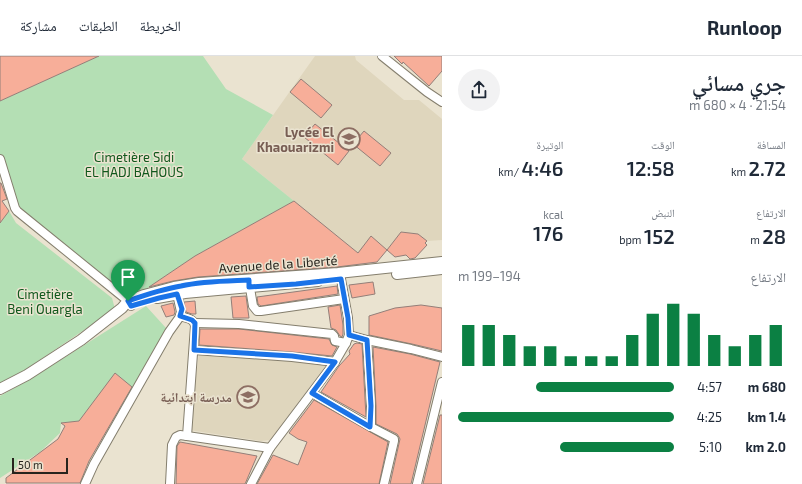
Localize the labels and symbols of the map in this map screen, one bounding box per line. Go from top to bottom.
place label: Lycée El Khaouarizmi [257,124,335,155]
school or university icon: Lycée El Khaouarizmi [336,126,362,152]
park label: Cimetière Sidi EL HADJ BAHOUS [85,149,183,180]
street label: Avenue de la Liberté [218,252,338,276]
pin [111,260,145,301]
park label: Cimetière Beni Ouargla [7,286,83,317]
school or university icon: مدرسة ابتدائية [235,384,261,410]
place label: مدرسة ابتدائية [160,389,232,405]
scale bar [12,456,68,475]

